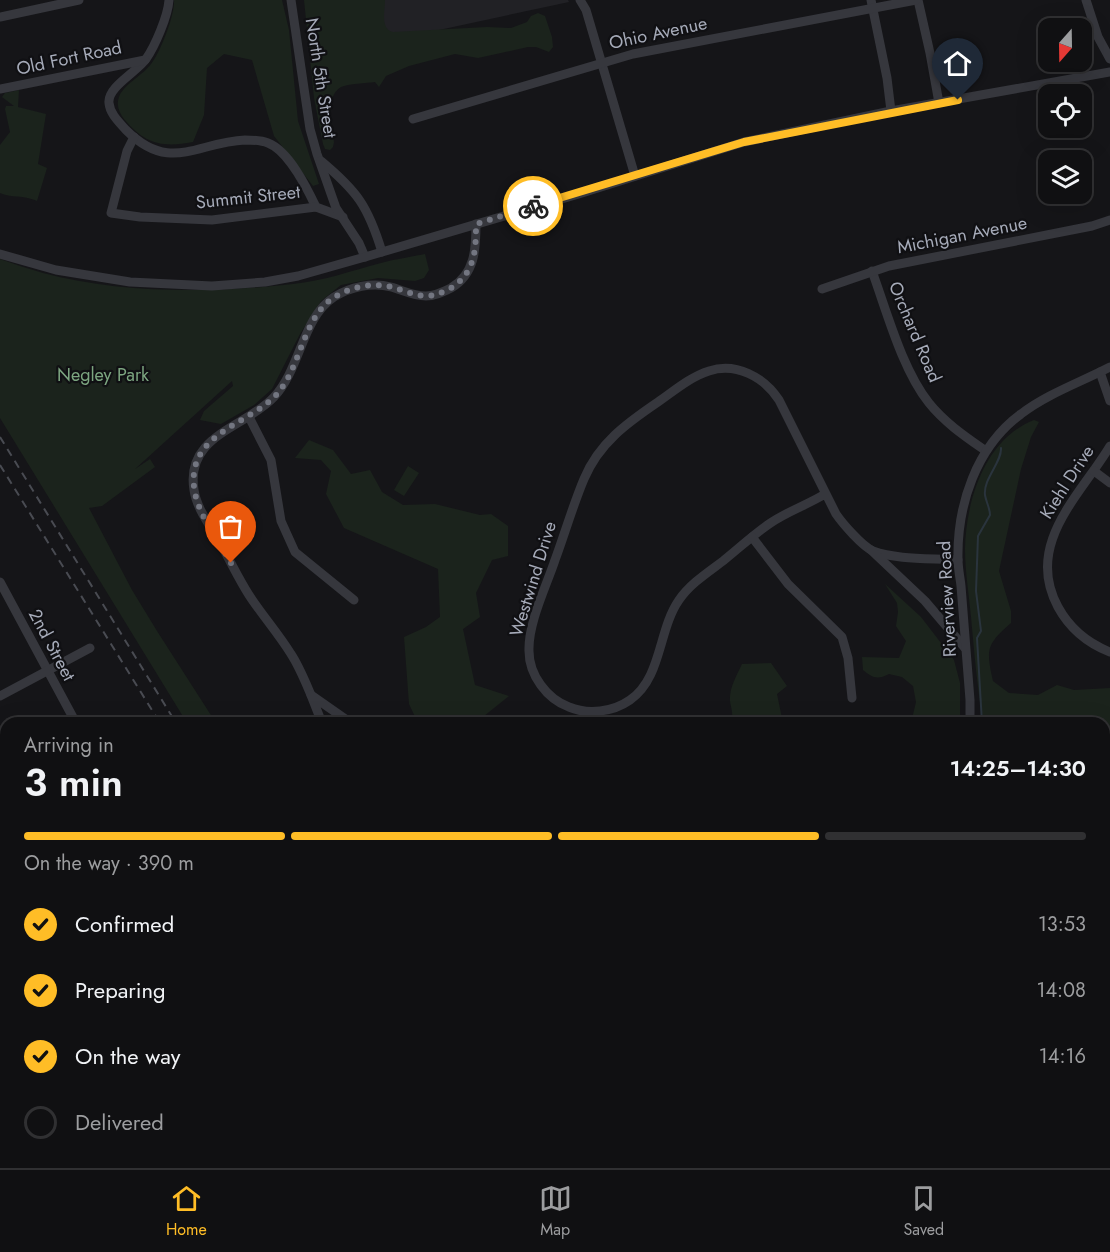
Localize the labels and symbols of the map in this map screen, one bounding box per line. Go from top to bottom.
street label: Ohio Avenue [607,10,709,56]
street label: North 5th Street [299,16,343,141]
north arrow [1038,18,1092,72]
street label: Old Fort Road [14,34,124,82]
pin [932,38,983,100]
courier [503,176,563,236]
street label: Summit Street [195,179,302,215]
street label: Michigan Avenue [895,210,1029,260]
street label: Orchard Road [882,277,948,387]
park label: Negley Park [57,362,149,388]
street label: Kiehl Drive [1033,440,1101,524]
pin [205,501,256,563]
street label: Westwind Drive [503,518,563,640]
street label: Riverview Road [931,540,963,658]
street label: 2nd Street [22,604,82,686]

